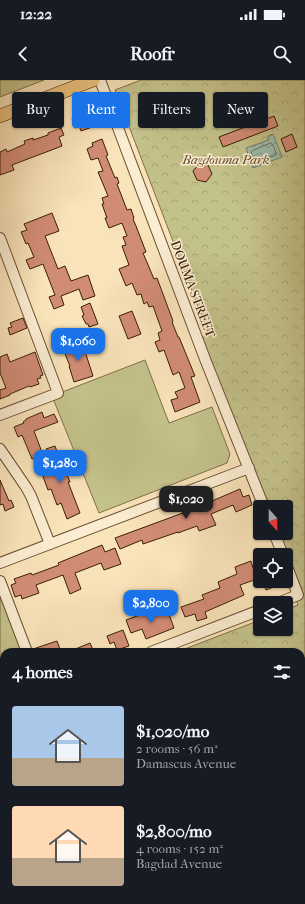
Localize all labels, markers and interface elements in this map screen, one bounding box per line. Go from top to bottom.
text: 12:22 [20,5,52,23]
icon: back [12,43,34,65]
icon: search [271,43,293,65]
text: Roofr [130,44,175,65]
chip: Buy [12,92,64,128]
chip: Rent [72,92,130,128]
chip: Filters [138,92,205,128]
chip: New [213,92,268,128]
park label: Bagdouma Park [181,152,270,167]
street label: DOUMA STREET [168,238,219,340]
pin: $1,060 [45,328,111,362]
text: $1,060 [60,333,96,348]
pin: $1,280 [27,450,93,484]
text: $1,280 [43,455,77,470]
pin: $1,020 [153,486,219,520]
text: $1,020 [168,491,204,506]
north arrow [253,500,293,540]
map controls [253,500,293,636]
button: locate [253,548,293,588]
pin: $2,800 [118,590,184,624]
text: $2,800 [132,595,170,610]
button: layers [253,596,293,636]
icon: filters [271,661,293,683]
text: 4 homes [12,662,72,682]
text: $1,020/mo [136,721,209,741]
icon: home [44,722,92,770]
text: 2 rooms · 56 m² [136,741,218,756]
text: Damascus Avenue [136,756,236,771]
text: $2,800/mo [136,821,212,841]
icon: home [44,822,92,870]
text: 4 rooms · 152 m² [136,841,223,856]
text: Bagdad Avenue [136,856,222,871]

